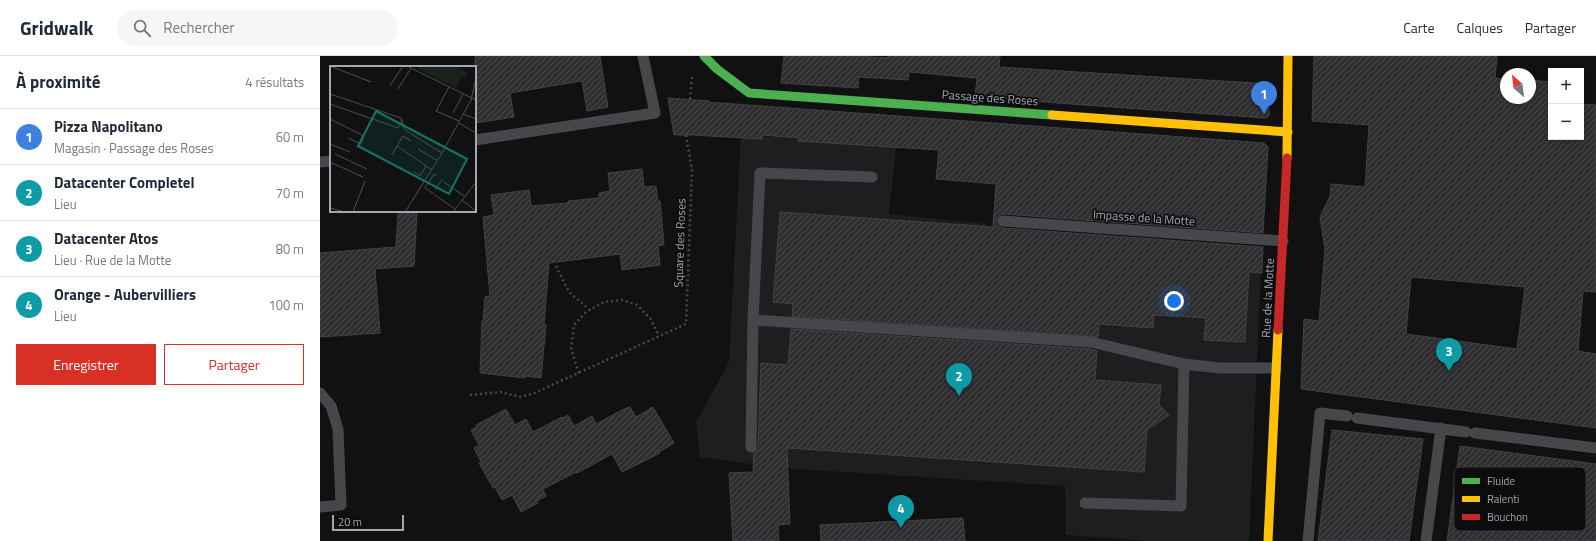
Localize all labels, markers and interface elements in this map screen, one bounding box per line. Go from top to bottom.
search box [117,10,397,46]
text: Gridwalk [20,13,93,42]
text: Rechercher [163,16,235,39]
icon: search [131,17,153,39]
text: Carte [1403,17,1435,38]
text: Calques [1457,17,1503,38]
text: Partager [1525,17,1576,38]
inset map [330,66,476,212]
north arrow [1500,68,1536,104]
map controls [1548,68,1584,140]
button: + [1548,68,1584,104]
text: À proximité [16,69,100,95]
text: 4 résultats [245,72,304,92]
pin: 1 [1251,81,1277,114]
street label: Passage des Roses [941,85,1039,110]
button: − [1548,104,1584,140]
text: Pizza Napolitano [54,115,163,138]
text: 1 [25,127,33,147]
text: 60 m [276,127,304,147]
text: Magasin · Passage des Roses [54,138,214,158]
text: Datacenter Completel [54,171,195,194]
text: 2 [25,183,33,203]
text: 70 m [276,183,304,203]
text: Lieu [54,194,77,214]
street label: Square des Roses [668,198,691,288]
street label: Impasse de la Motte [1092,204,1196,231]
text: Datacenter Atos [54,227,158,250]
text: 3 [25,239,33,259]
text: 80 m [276,239,304,259]
text: Lieu · Rue de la Motte [54,250,171,270]
street label: Rue de la Motte [1256,258,1279,338]
text: Orange - Aubervilliers [54,283,196,306]
your location [1164,291,1184,311]
text: 4 [25,295,33,315]
text: 100 m [268,295,304,315]
text: Lieu [54,306,77,326]
pin: 3 [1436,338,1462,371]
button: Enregistrer [16,344,156,385]
button: Partager [164,344,304,385]
pin: 2 [946,363,972,396]
legend [1454,467,1586,531]
text: Fluide [1487,473,1515,489]
text: Ralenti [1487,491,1520,507]
pin: 4 [888,495,914,528]
text: Bouchon [1487,509,1528,525]
scale bar [332,513,404,532]
text: 20 m [338,514,362,530]

